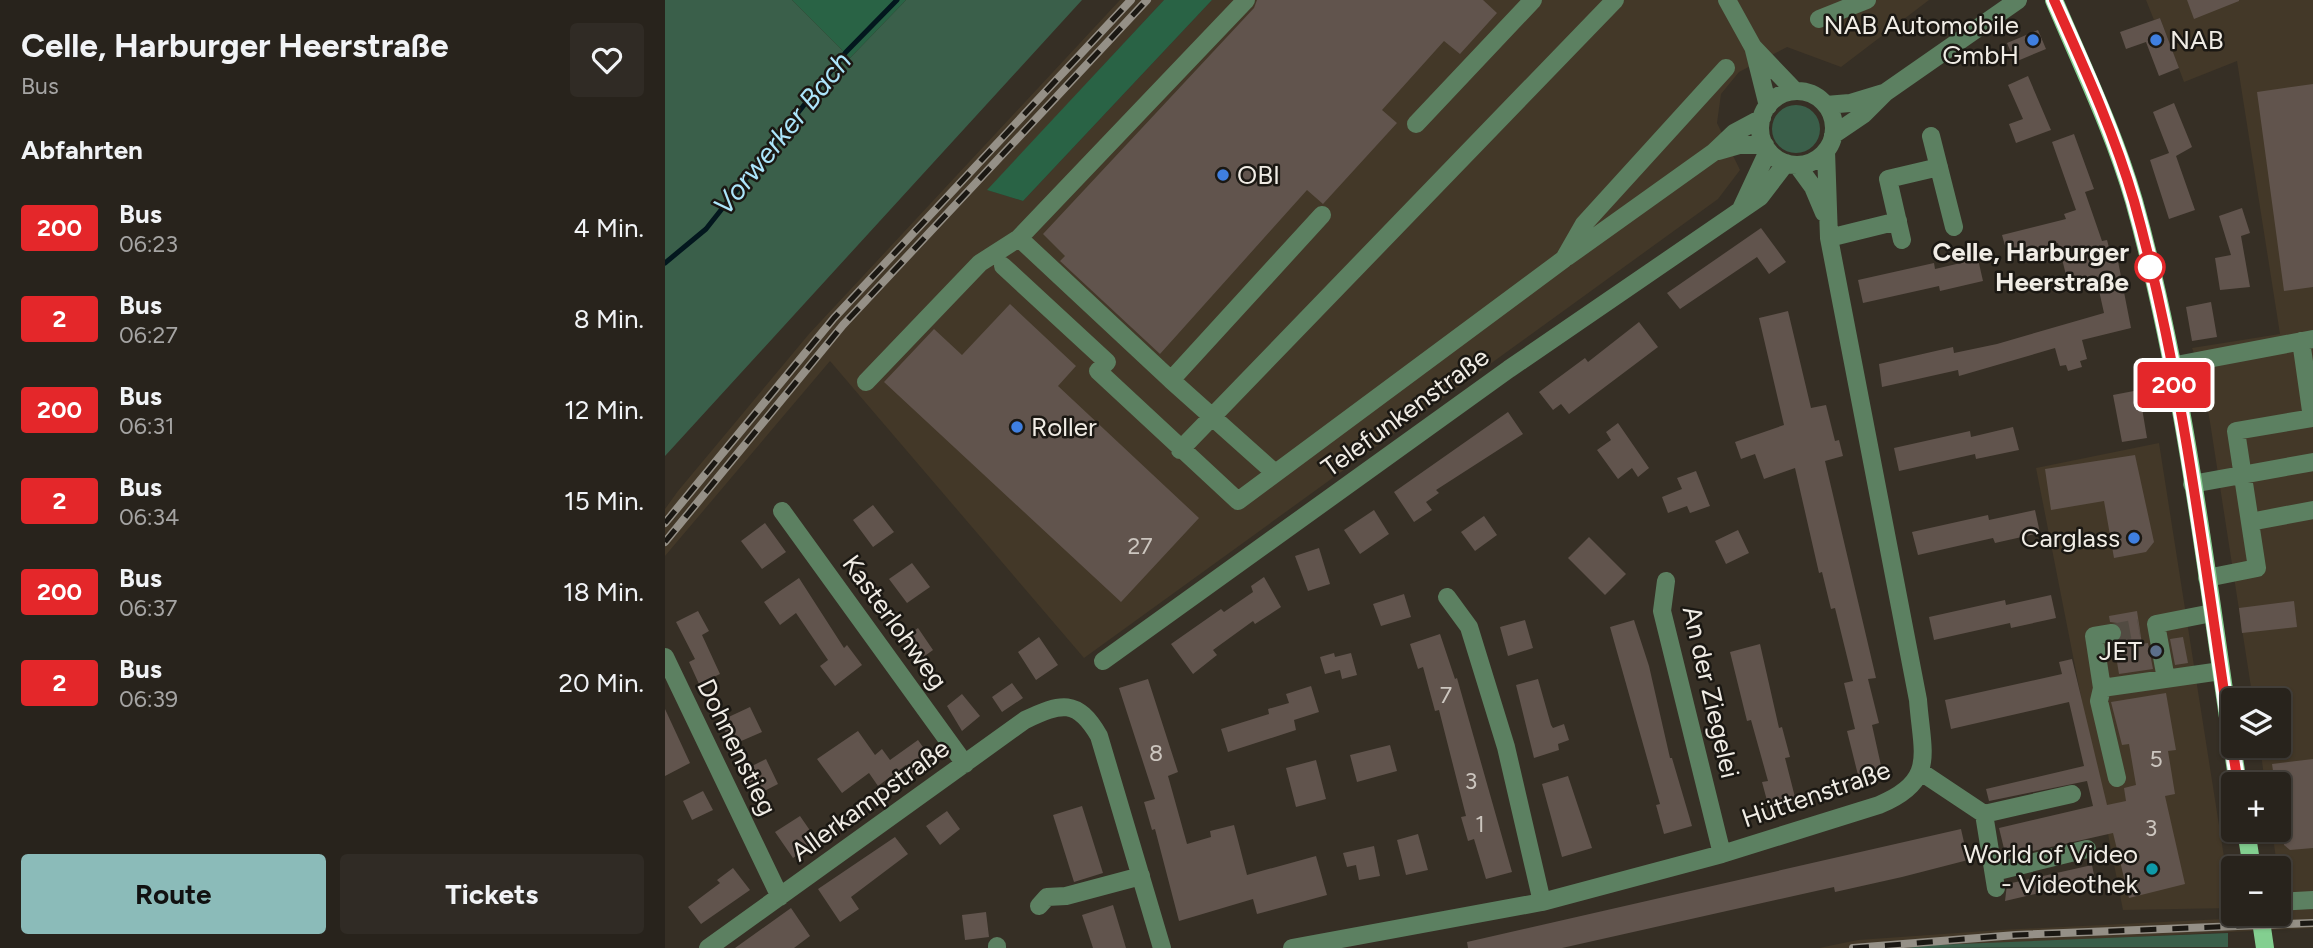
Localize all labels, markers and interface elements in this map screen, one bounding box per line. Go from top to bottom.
place label: NAB Automobile GmbH [1824,9,2019,71]
button: heart [570,23,644,97]
place label: NAB [2170,24,2224,56]
text: Celle, Harburger Heerstraße [21,26,449,65]
marker: NAB Automobile GmbH [2025,32,2041,48]
marker: NAB [2148,32,2164,48]
water label: Vorwerker Bach [706,45,858,221]
text: Bus [21,72,59,100]
text: Abfahrten [21,134,143,166]
place label: OBI [1237,159,1280,191]
marker: OBI [1215,167,1231,183]
text: Bus [119,198,162,230]
text: 4 Min. [573,212,644,244]
text: 200 [37,213,82,242]
text: 06:23 [119,230,178,258]
place label: Celle, Harburger Heerstraße [1932,236,2129,298]
marker: Celle, Harburger Heerstraße [2135,252,2165,282]
text: Bus [119,289,162,321]
text: 8 Min. [574,303,644,335]
text: 2 [53,304,66,333]
text: 06:27 [119,321,178,349]
street label: Telefunkenstraße [1315,340,1495,484]
line badge: 200 [2134,362,2214,408]
text: 200 [2152,370,2197,399]
text: Bus [119,380,162,412]
text: 12 Min. [564,394,644,426]
text: 200 [37,395,82,424]
place label: Roller [1031,411,1097,443]
text: 06:31 [119,412,175,440]
marker: Roller [1009,419,1025,435]
text: Bus [119,471,162,503]
text: 15 Min. [564,485,644,517]
text: 2 [53,486,66,515]
text: 06:34 [119,503,179,531]
place label: Carglass [2021,522,2120,554]
marker: Carglass [2126,530,2142,546]
house number: 27 [1127,532,1153,560]
street label: Kasterlohweg [835,549,955,695]
text: Bus [119,562,162,594]
text: 18 Min. [563,576,644,608]
text: 200 [37,577,82,606]
text: 06:37 [119,594,177,622]
street label: An der Ziegelei [1676,603,1746,781]
place label: JET [2099,635,2143,667]
marker: JET [2148,643,2164,659]
text: Bus [119,653,162,685]
text: 20 Min. [558,667,644,699]
text: 2 [53,668,66,697]
street label: Dohnenstieg [690,673,784,821]
house number: 7 [1440,681,1452,709]
text: 06:39 [119,685,178,713]
map controls [2221,688,2291,926]
button: layers [2221,688,2291,758]
street label: Allerkampstraße [785,732,955,868]
house number: 8 [1149,739,1163,767]
house number: 5 [2149,745,2163,773]
street label: Hüttenstraße [1737,754,1895,834]
house number: 3 [1465,767,1477,795]
button: + [2221,772,2291,842]
house number: 1 [1475,810,1485,838]
house number: 3 [2145,814,2157,842]
place label: World of Video - Videothek [1963,838,2138,900]
button: Route [21,854,326,934]
button: Tickets [340,854,644,934]
button: − [2221,856,2291,926]
marker: World of Video - Videothek [2144,861,2160,877]

